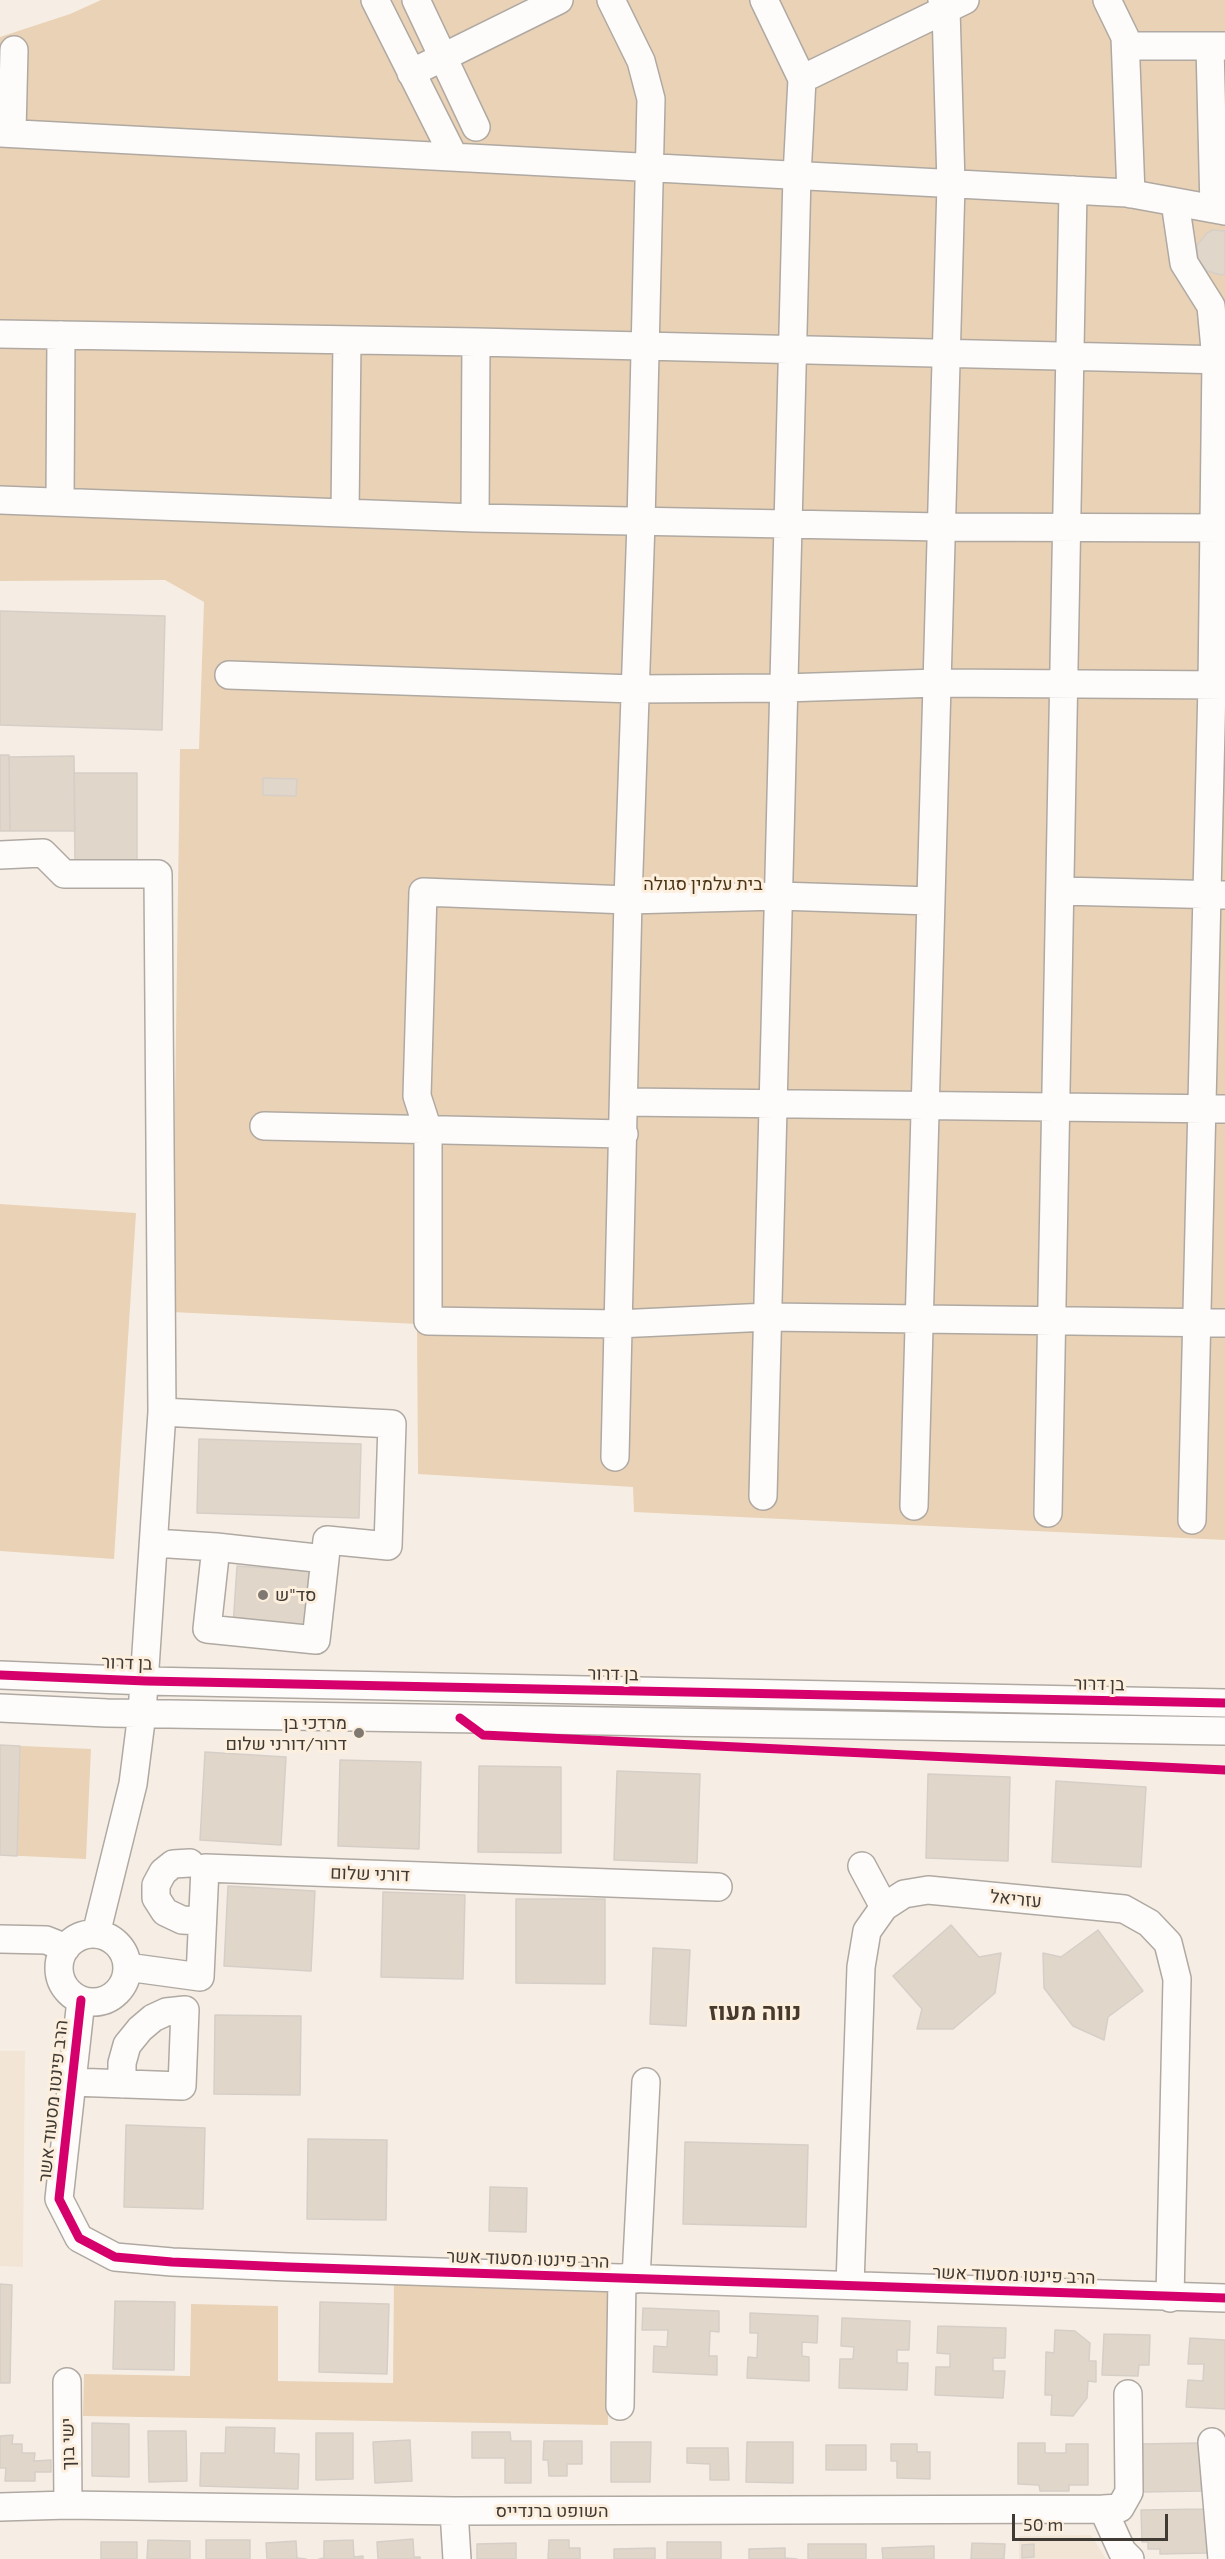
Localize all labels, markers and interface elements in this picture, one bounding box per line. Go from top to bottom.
park label: בית עלמין סגולה [643,873,763,895]
place label: סד"ש [275,1584,316,1606]
marker: סד"ש [256,1588,270,1602]
street label: בן דרור [101,1651,153,1675]
street label: בן דרור [587,1663,639,1685]
street label: בן דרור [1073,1673,1125,1695]
place label: מרדכי בן דרור/דורני שלום [226,1712,347,1754]
marker: מרדכי בן דרור/דורני שלום [352,1726,366,1740]
street label: דורני שלום [330,1862,410,1886]
street label: עזריאל [989,1886,1043,1912]
district label: נווה מעוז [709,1998,801,2026]
street label: הרב פינטו מסעוד אשר [34,2019,72,2183]
street label: הרב פינטו מסעוד אשר [446,2245,610,2273]
street label: הרב פינטו מסעוד אשר [932,2261,1096,2289]
street label: ישי בוך [57,2417,79,2471]
street label: השופט ברנדייס [495,2500,609,2522]
scale bar [1015,2502,1171,2540]
text: 50 m [1023,2513,1063,2535]

